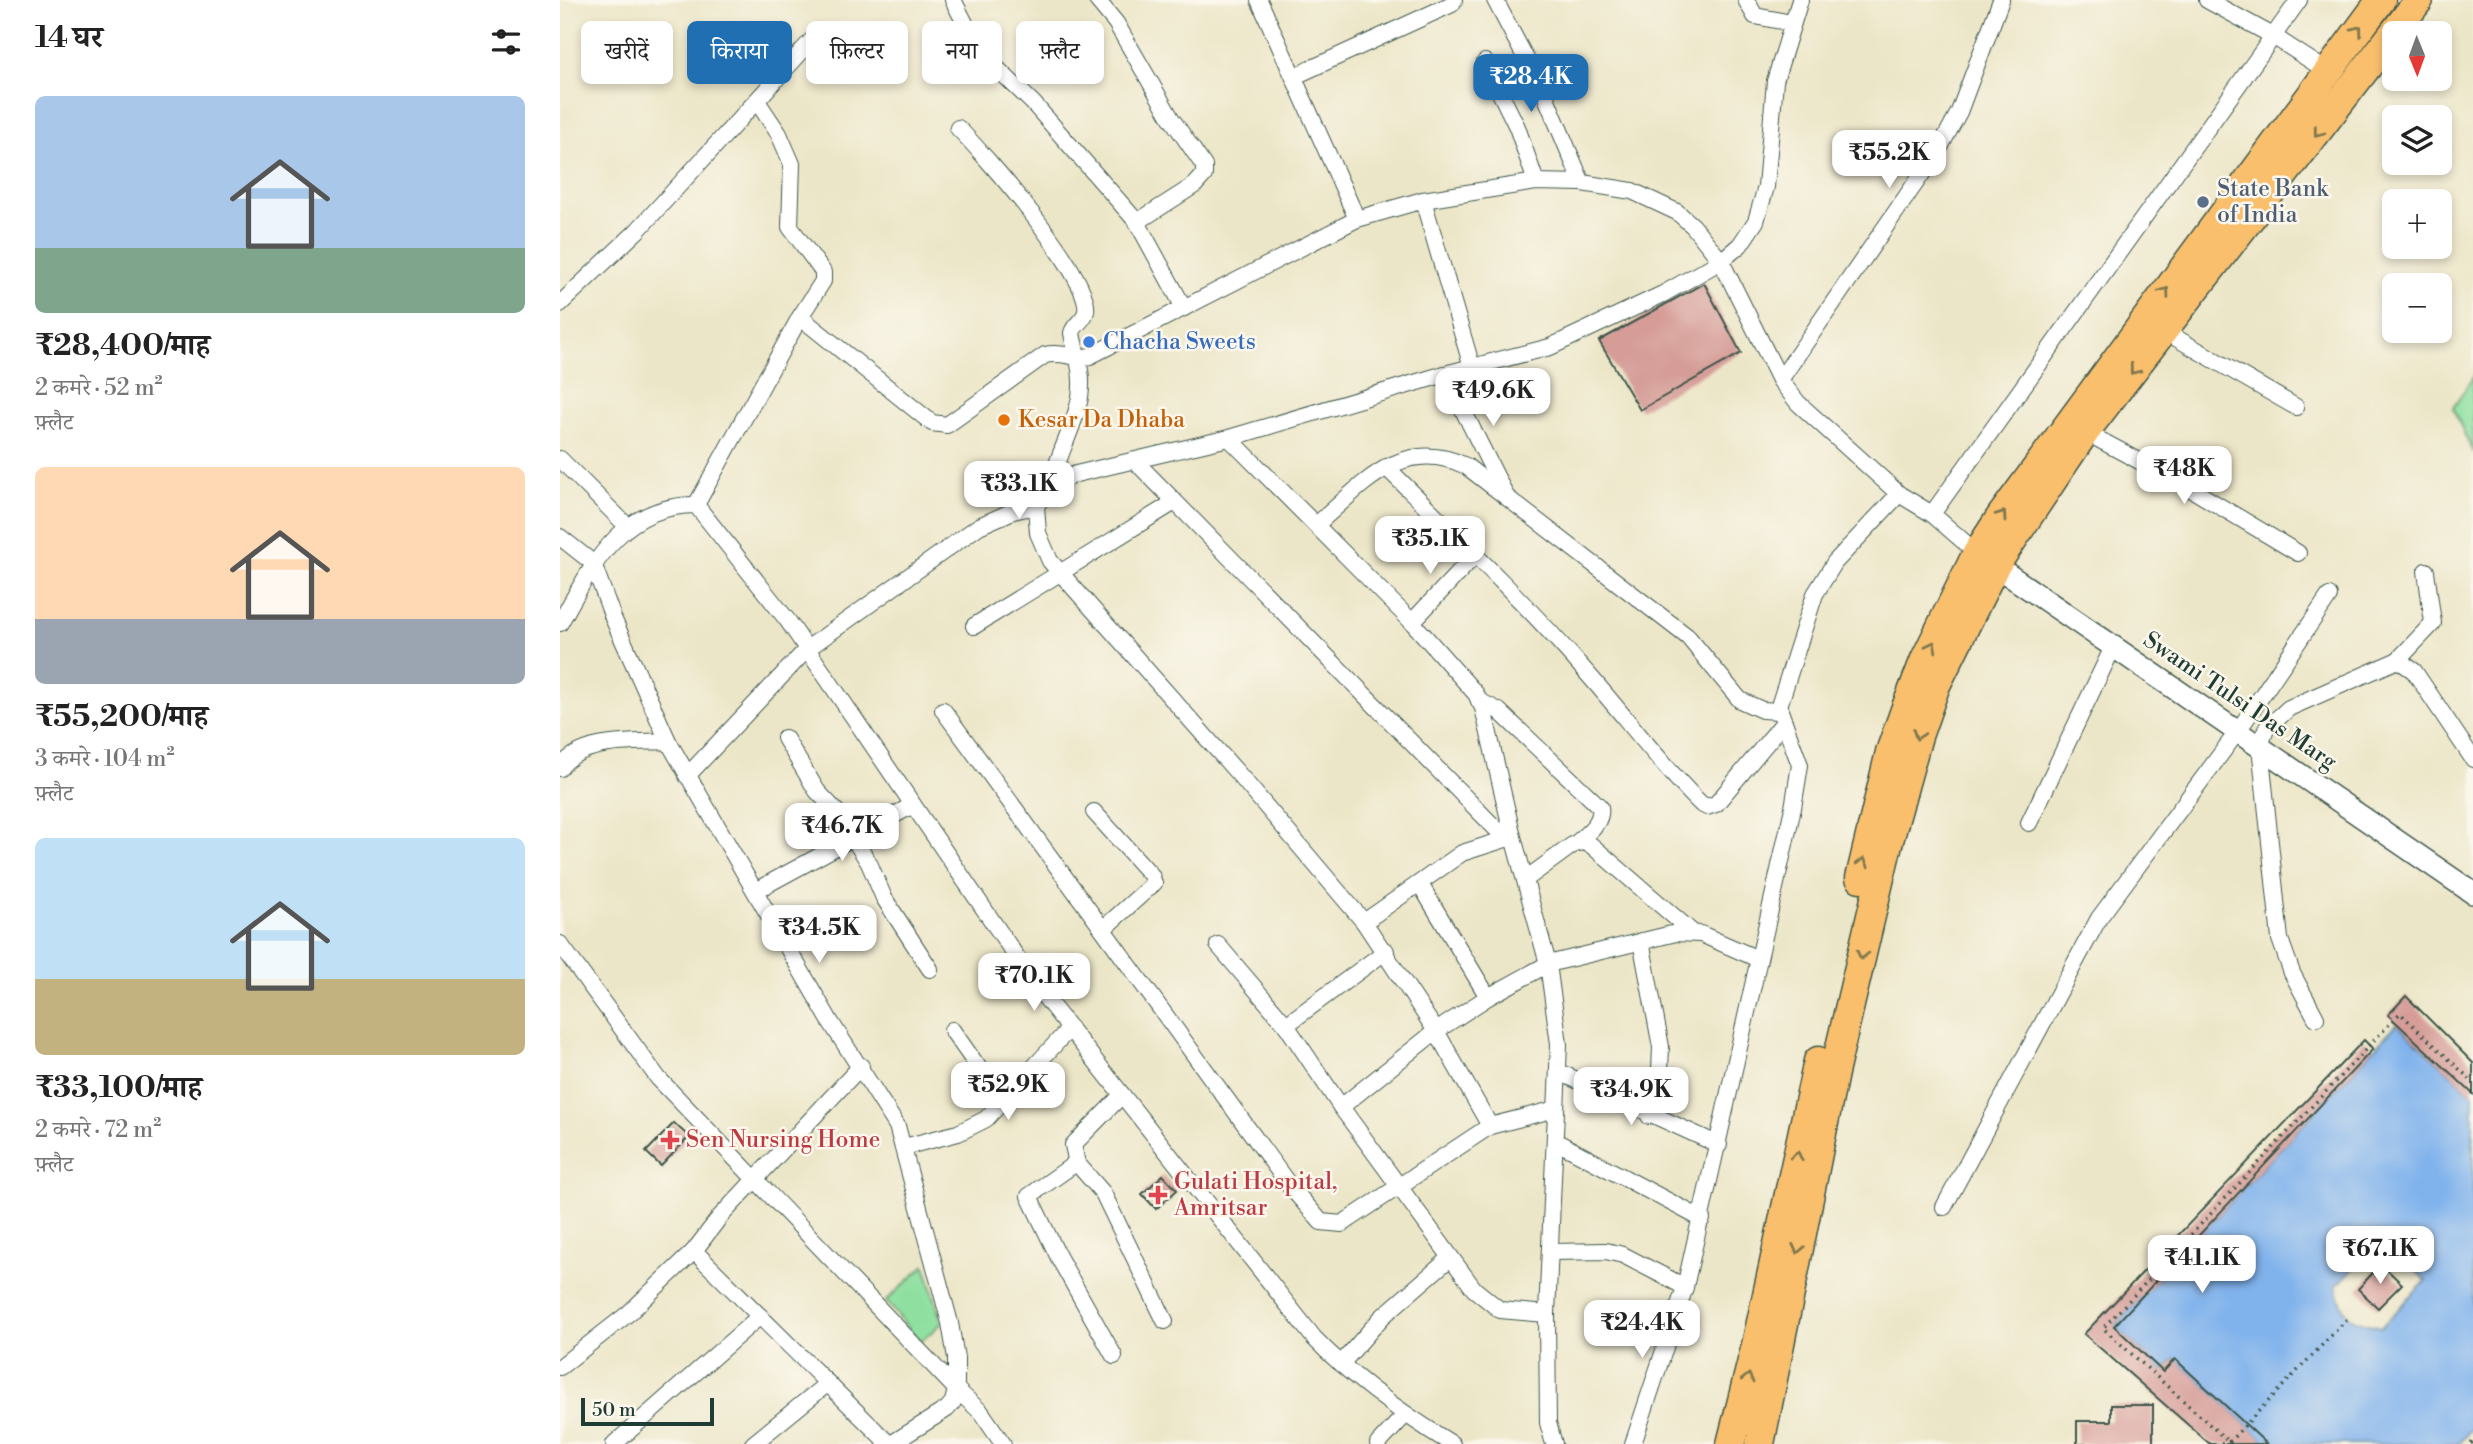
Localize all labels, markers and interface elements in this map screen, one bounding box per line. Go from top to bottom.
text: 14 घर [35,19,103,57]
chip: खरीदें [581,21,673,84]
chip: किराया [687,21,792,84]
chip: फ़िल्टर [806,21,908,84]
chip: नया [922,21,1002,84]
chip: फ़्लैट [1016,21,1104,84]
north arrow [2382,21,2452,91]
map controls [2382,21,2452,343]
icon: filters [487,23,525,61]
one-way arrow [2350,25,2362,38]
pin: ₹28.4K [1474,54,1588,114]
text: ₹28.4K [1489,63,1573,91]
button: layers [2382,105,2452,175]
one-way arrow [2314,125,2327,137]
pin: ₹55.2K [1832,130,1946,190]
text: ₹55.2K [1848,139,1930,167]
icon: home [217,141,343,267]
place label: State Bank of India [2217,175,2329,229]
button: + [2382,189,2452,259]
marker: State Bank of India [2195,194,2211,210]
button: − [2382,273,2452,343]
one-way arrow [2157,287,2169,300]
text: ₹28,400/माह [35,327,210,365]
place label: Chacha Sweets [1103,328,1256,356]
marker: Chacha Sweets [1081,334,1097,350]
one-way arrow [2129,362,2142,375]
pin: ₹49.6K [1436,368,1550,428]
text: 2 कमरे · 52 m² [35,374,163,402]
text: ₹49.6K [1451,377,1535,405]
place label: Kesar Da Dhaba [1018,406,1185,434]
text: फ़्लैट [35,409,73,437]
marker: Kesar Da Dhaba [996,412,1012,428]
pin: ₹48K [2143,447,2225,506]
text: ₹48K [2153,455,2215,483]
pin: ₹33.1K [962,462,1076,521]
text: ₹33.1K [980,470,1058,498]
one-way arrow [1994,510,2006,523]
icon: home [217,512,343,638]
pin: ₹35.1K [1373,516,1487,576]
text: ₹35.1K [1391,525,1469,553]
street label: Swami Tulsi Das Marg [2138,626,2342,776]
one-way arrow [1924,641,1937,653]
text: ₹55,200/माह [35,698,208,736]
one-way arrow [1912,728,1927,740]
text: 3 कमरे · 104 m² [35,745,175,773]
text: फ़्लैट [35,780,73,808]
pin: ₹46.7K [785,804,899,863]
text: ₹46.7K [801,812,883,840]
one-way arrow [1855,856,1870,868]
icon: home [217,883,343,1009]
pin: ₹34.5K [762,906,876,965]
text: ₹34.5K [778,914,860,942]
one-way arrow [1856,949,1870,961]
pin: ₹70.1K [977,954,1091,1013]
text: ₹70.1K [994,962,1074,990]
pin: ₹52.9K [951,1062,1065,1122]
pin: ₹34.9K [1574,1068,1688,1127]
text: ₹33,100/माह [35,1069,202,1107]
text: ₹52.9K [967,1071,1049,1099]
text: ₹34.9K [1590,1076,1672,1104]
text: 2 कमरे · 72 m² [35,1116,161,1144]
place label: Sen Nursing Home [686,1126,880,1154]
marker: Sen Nursing Home [660,1130,680,1150]
one-way arrow [1788,1150,1803,1162]
text: फ़्लैट [35,1151,73,1179]
place label: Gulati Hospital, Amritsar [1173,1168,1337,1222]
marker: Gulati Hospital, Amritsar [1148,1185,1168,1205]
pin: ₹67.1K [2323,1226,2437,1286]
text: ₹67.1K [2342,1235,2418,1263]
pin: ₹41.1K [2145,1236,2259,1295]
one-way arrow [1792,1243,1807,1255]
text: ₹41.1K [2164,1244,2240,1272]
pin: ₹24.4K [1585,1300,1699,1360]
text: ₹24.4K [1600,1309,1684,1337]
one-way arrow [1740,1372,1755,1384]
scale bar [581,1395,714,1427]
text: 50 m [592,1398,636,1422]

